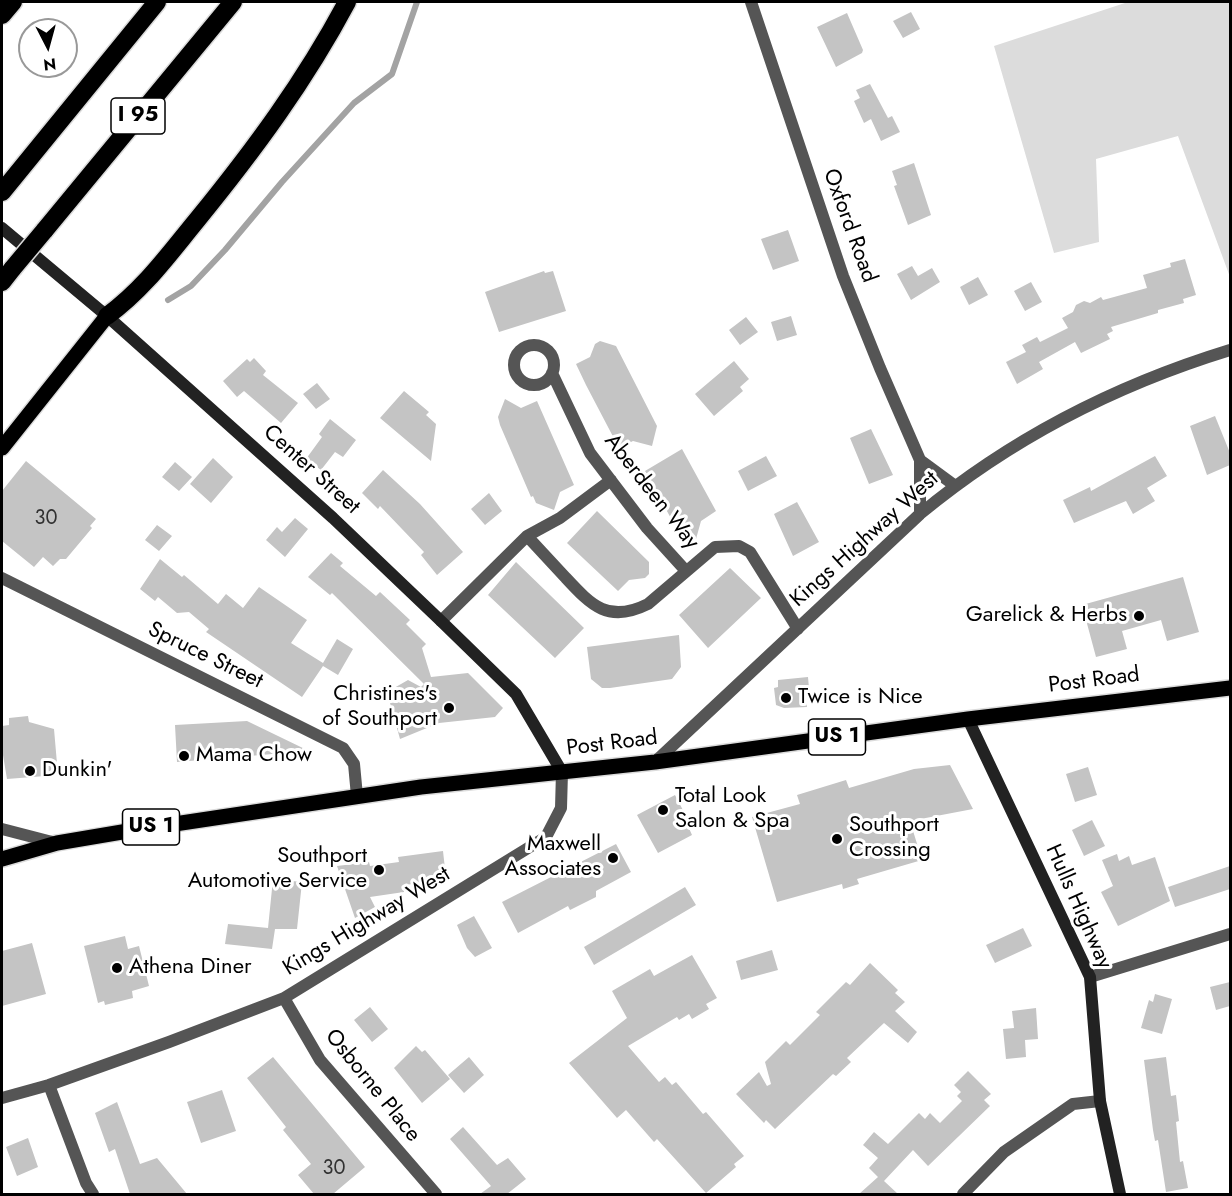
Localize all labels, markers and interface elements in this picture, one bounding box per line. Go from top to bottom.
north arrow [18,18,78,78]
text: N [42,52,57,77]
road number: I 95 [111,98,165,134]
street label: Oxford Road [816,166,882,286]
street label: Center Street [257,420,365,520]
street label: Aberdeen Way [598,429,704,555]
street label: Kings Highway West [785,467,945,613]
house number: 30 [35,507,57,531]
place label: Garelick & Herbs [966,603,1127,629]
marker: Garelick & Herbs [1132,609,1146,623]
street label: Spruce Street [143,617,267,695]
street label: Post Road [1047,662,1141,700]
place label: Christines's of Southport [322,682,437,734]
place label: Twice is Nice [798,685,922,711]
marker: Twice is Nice [779,691,793,705]
marker: Christines's of Southport [442,701,456,715]
road number: US 1 [808,719,866,755]
street label: Post Road [565,725,659,763]
place label: Mama Chow [196,743,312,769]
marker: Mama Chow [177,749,191,763]
place label: Dunkin' [42,758,113,784]
marker: Dunkin' [23,764,37,778]
place label: Total Look Salon & Spa [675,784,789,836]
marker: Total Look Salon & Spa [656,803,670,817]
road number: US 1 [122,809,180,845]
place label: Southport Crossing [849,813,939,864]
place label: Maxwell Associates [504,832,601,884]
marker: Southport Crossing [830,832,844,846]
street label: Hulls Highway [1039,841,1117,973]
place label: Southport Automotive Service [188,844,367,896]
marker: Maxwell Associates [606,851,620,865]
street label: Kings Highway West [279,862,455,982]
marker: Southport Automotive Service [372,863,386,877]
place label: Athena Diner [129,955,252,981]
marker: Athena Diner [110,961,124,975]
street label: Osborne Place [319,1024,425,1148]
house number: 30 [323,1157,345,1181]

